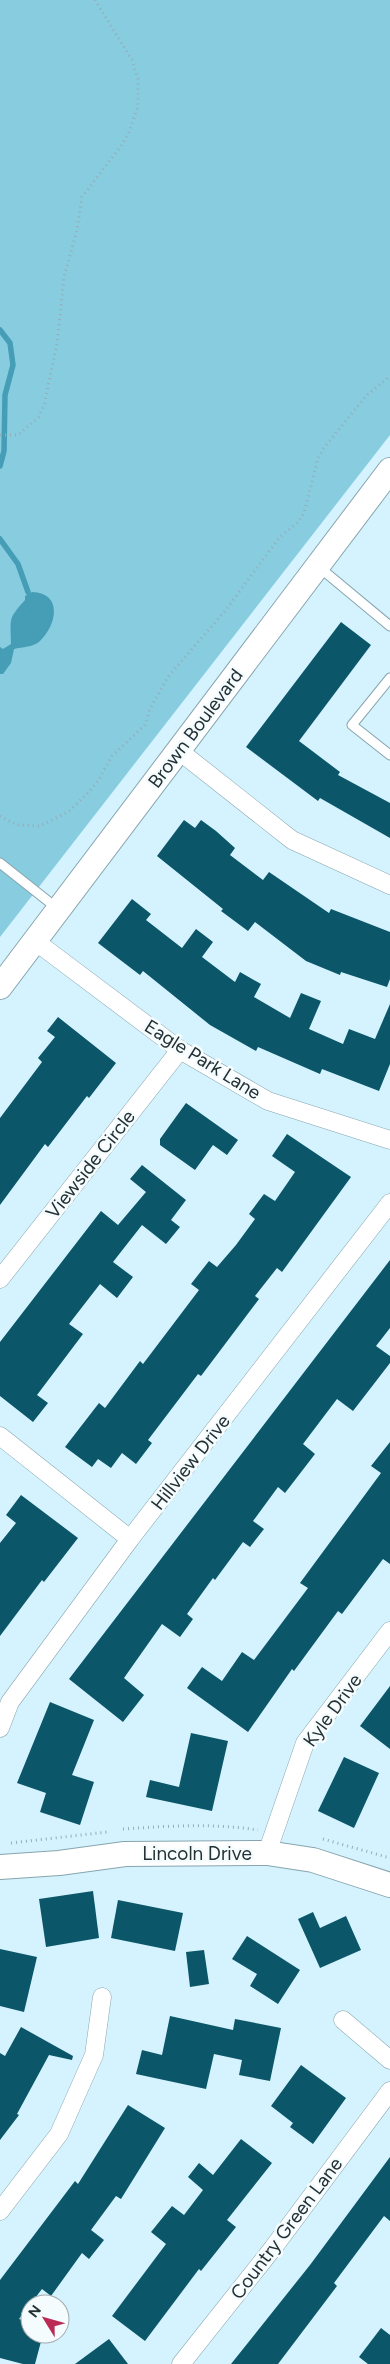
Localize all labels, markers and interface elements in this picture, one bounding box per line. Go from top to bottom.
street label: Brown Boulevard [143,664,248,792]
street label: Eagle Park Lane [140,1015,265,1104]
street label: Viewside Circle [41,1105,140,1223]
street label: Hillview Drive [146,1410,235,1515]
street label: Kyle Drive [298,1669,367,1751]
street label: Lincoln Drive [142,1842,252,1865]
street label: Country Green Lane [226,2153,347,2304]
north arrow [20,2294,70,2344]
text: N [25,2302,45,2321]

